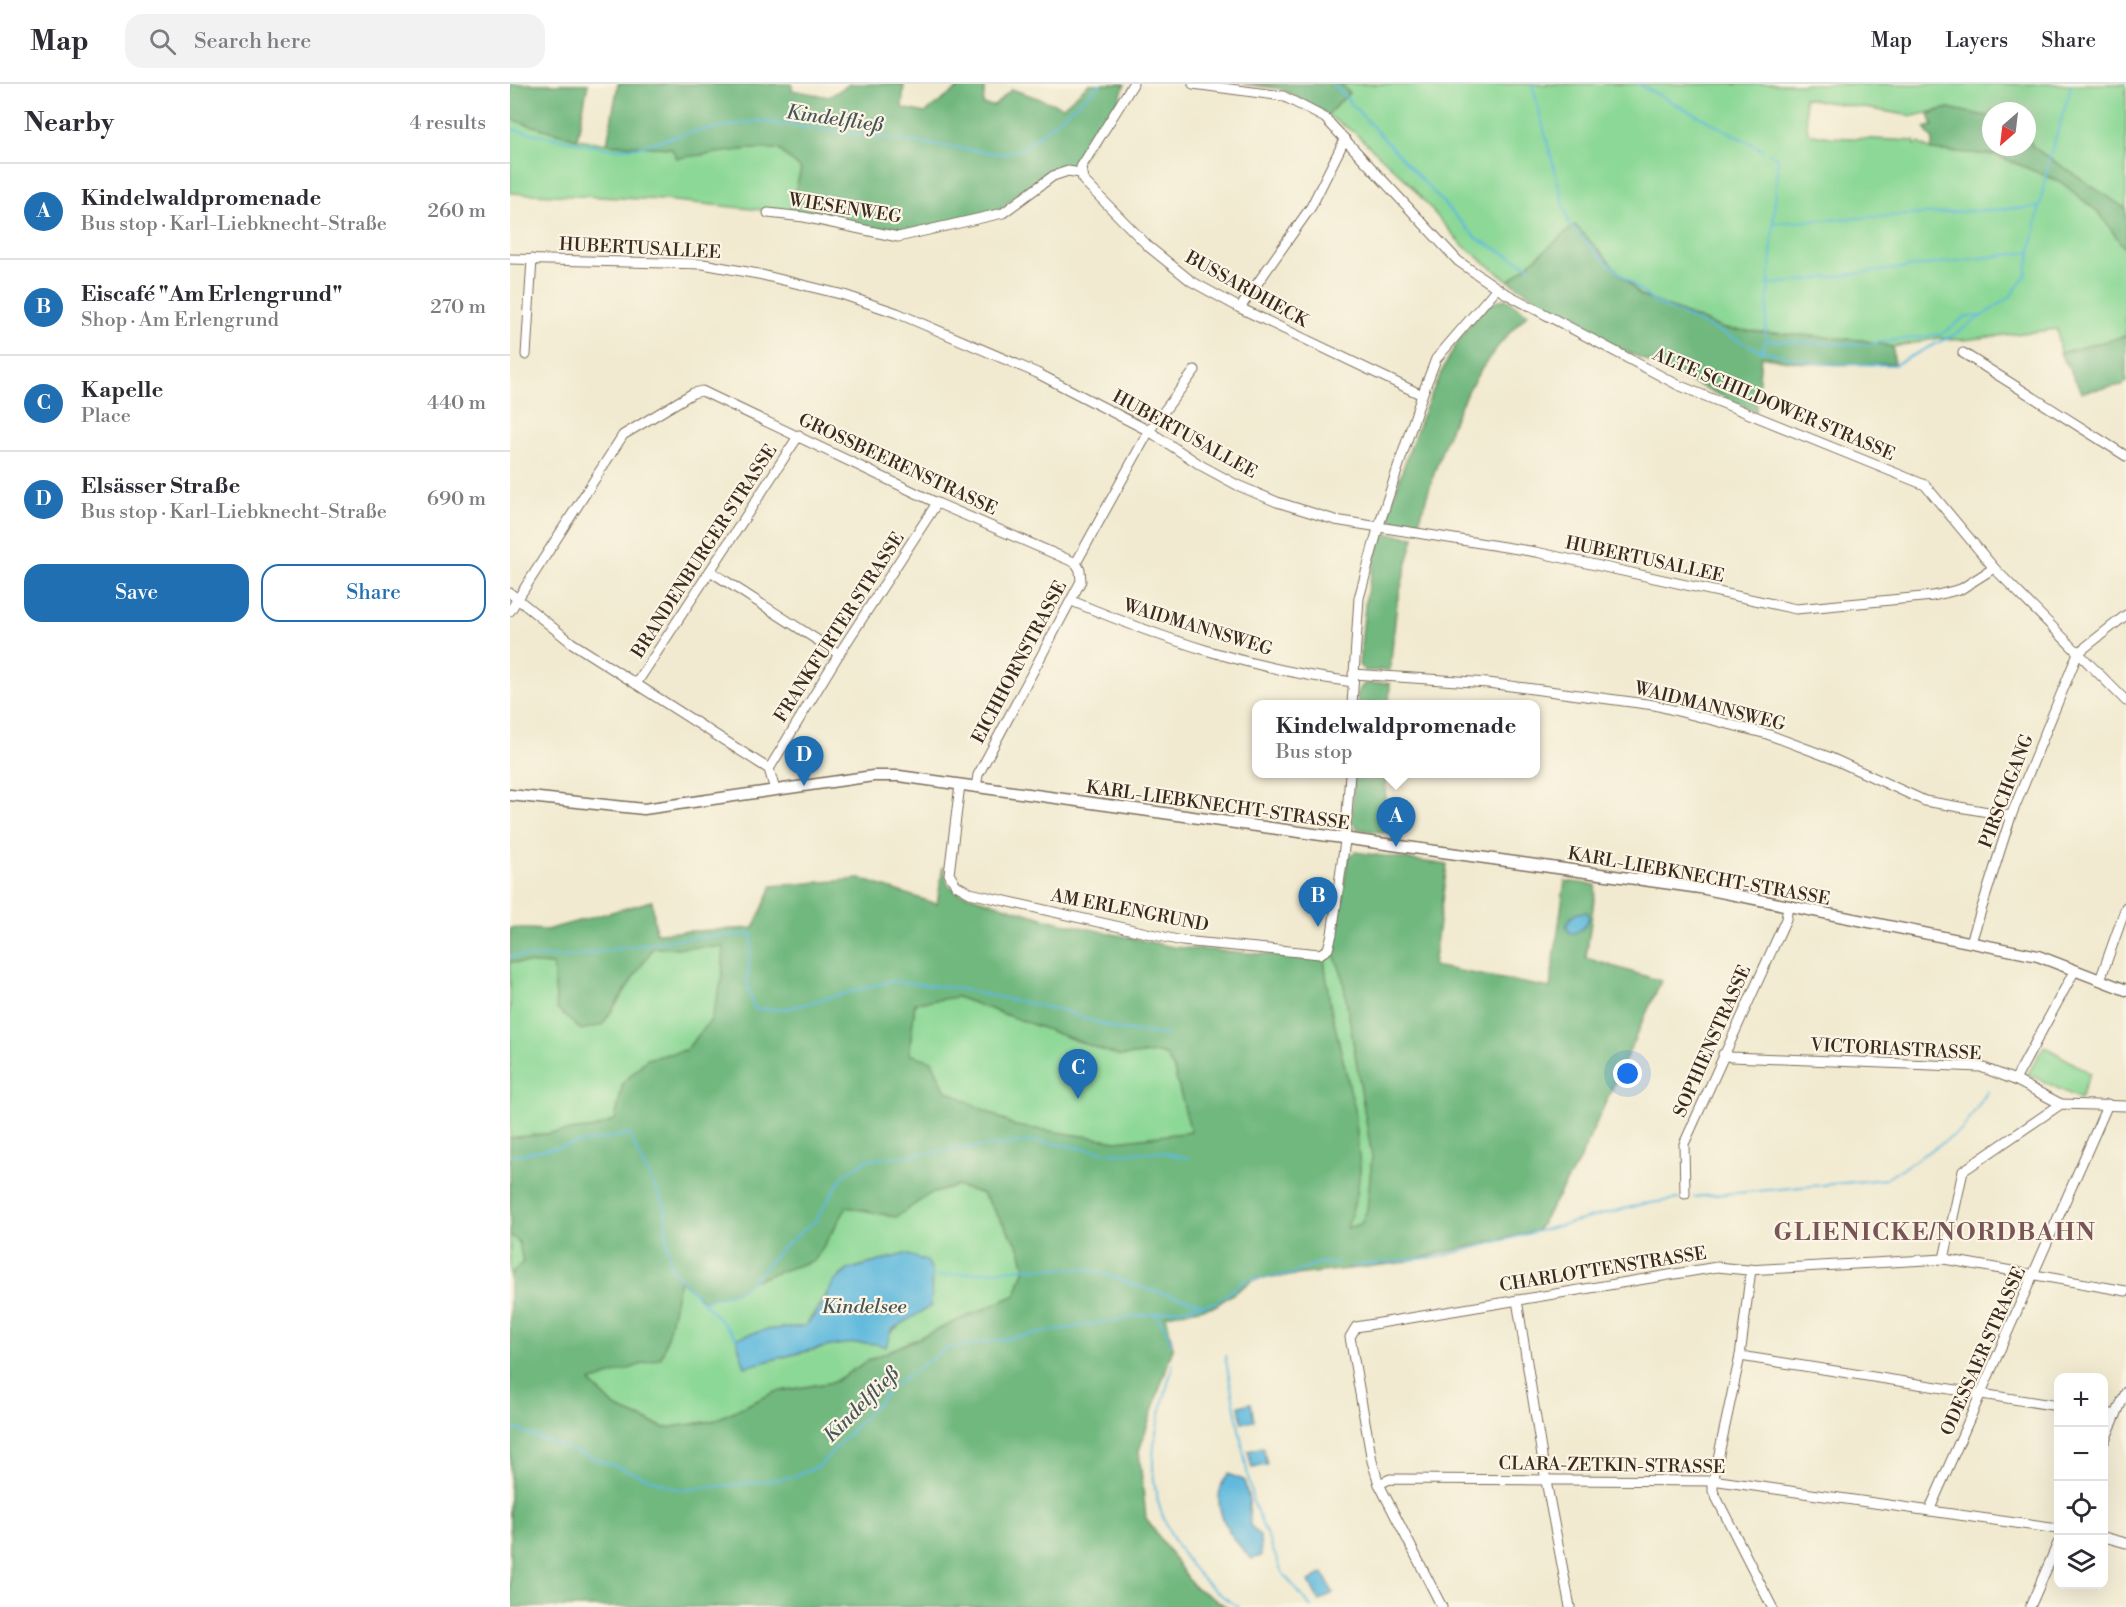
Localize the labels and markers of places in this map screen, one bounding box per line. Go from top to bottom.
pin: D [784,736,824,786]
pin: A [1376,798,1416,847]
pin: B [1298,878,1338,927]
pin: C [1058,1050,1098,1099]

